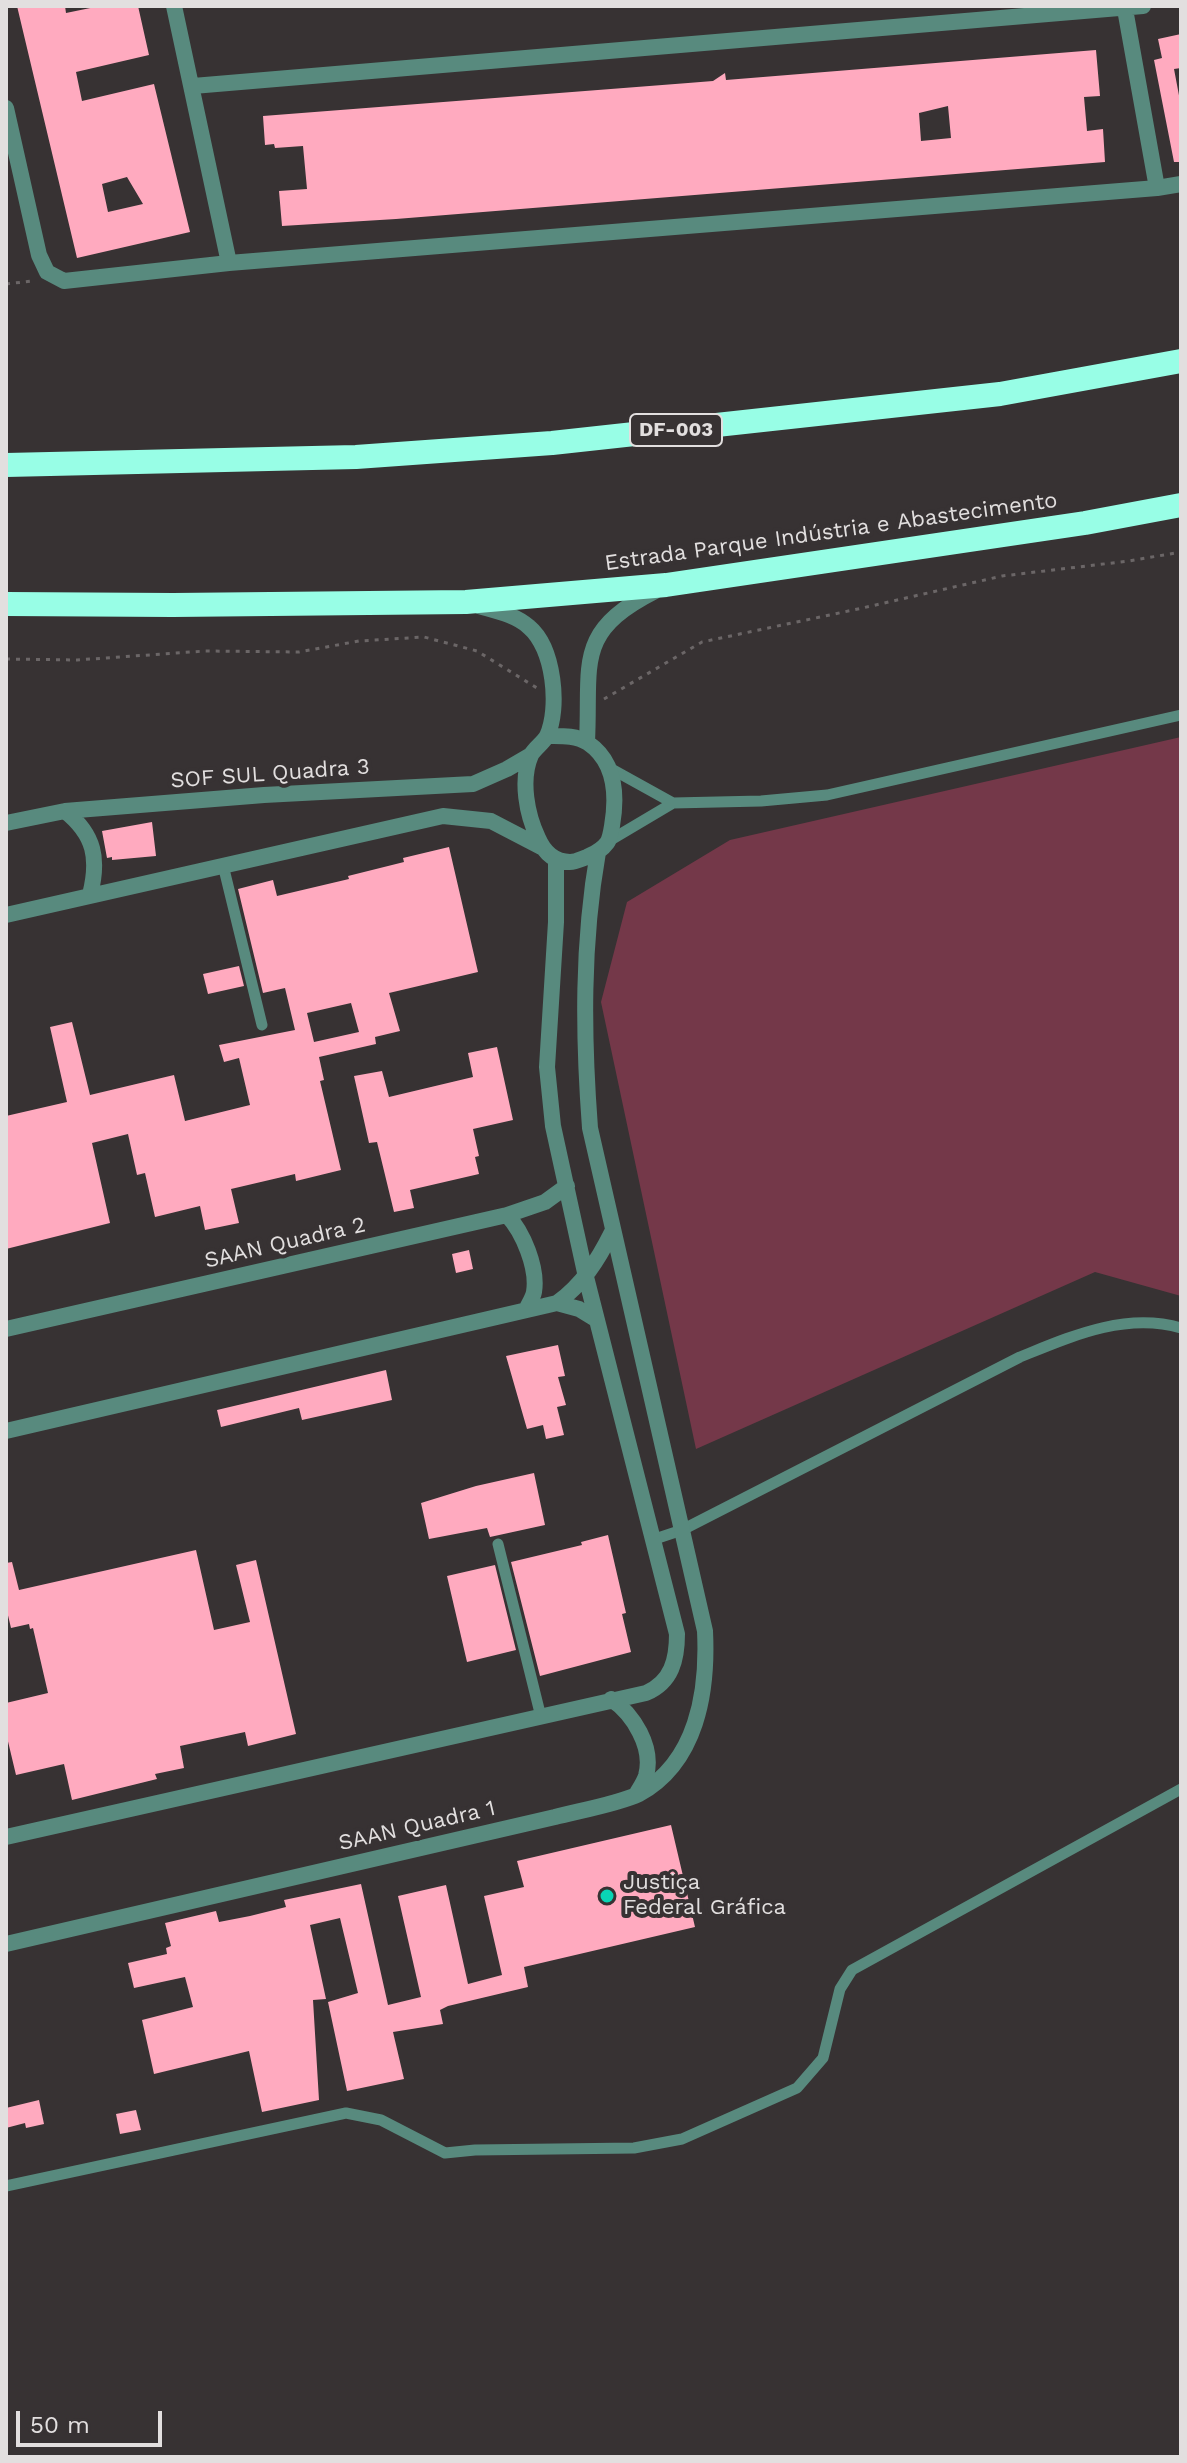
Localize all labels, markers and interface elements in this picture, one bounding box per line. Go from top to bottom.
road number: DF-003 [630,414,722,446]
street label: Estrada Parque Indústria e Abastecimento [603,487,1059,577]
street label: SOF SUL Quadra 3 [170,754,370,794]
street label: SAAN Quadra 2 [202,1212,368,1274]
street label: SAAN Quadra 1 [336,1795,498,1857]
place label: Justiça Federal Gráfica [623,1870,786,1922]
marker: Justiça Federal Gráfica [598,1887,616,1905]
scale bar [20,2395,166,2445]
text: 50 m [30,2411,90,2439]

